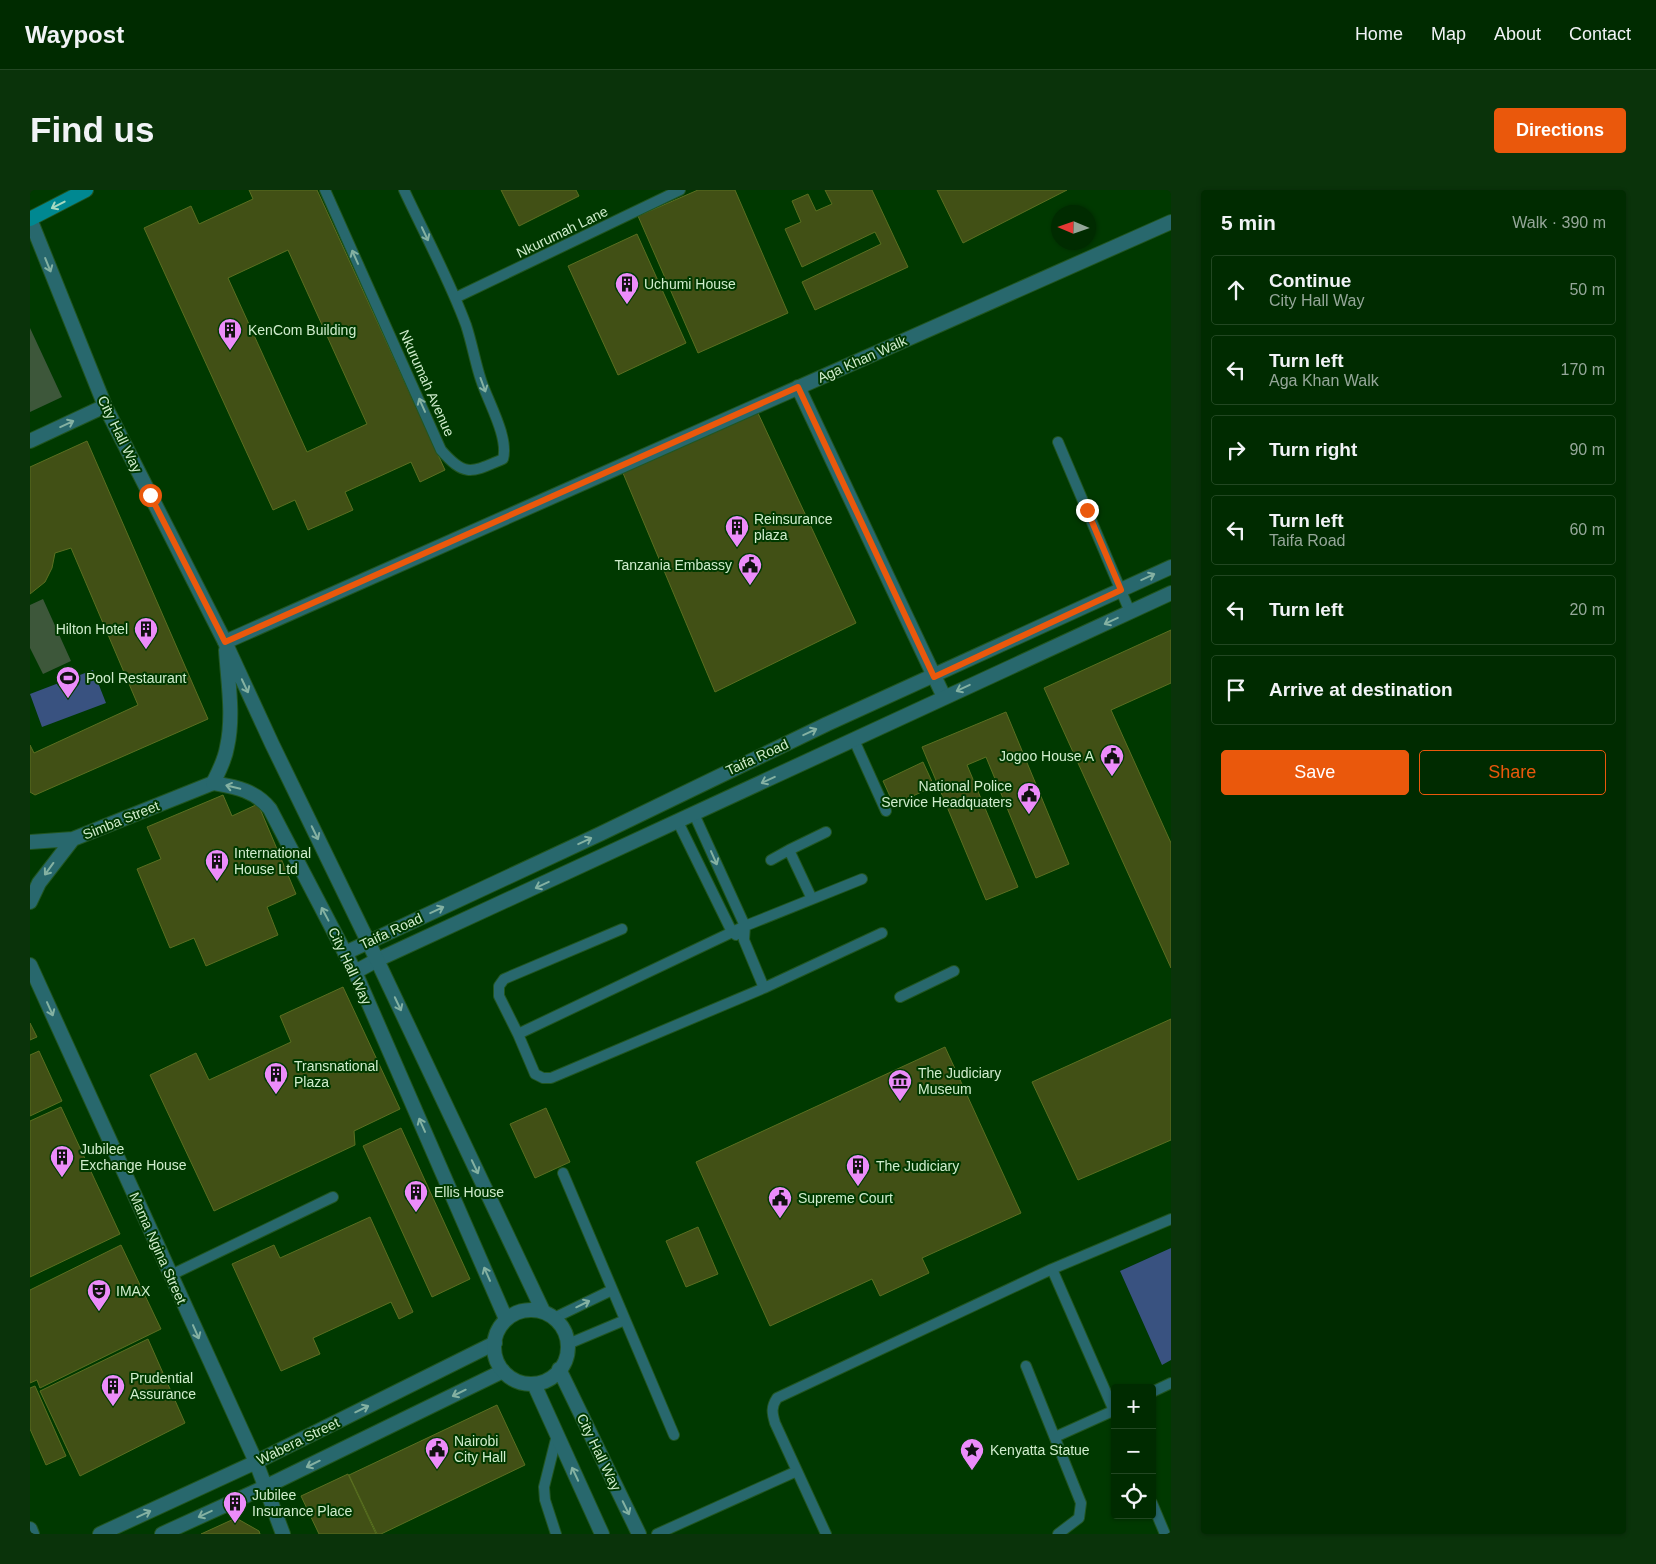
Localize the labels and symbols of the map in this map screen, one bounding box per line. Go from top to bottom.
one-way arrow [51,201,66,210]
street label: Nkurumah Lane [514,203,610,261]
north arrow [1051,205,1096,250]
one-way arrow [421,226,430,241]
one-way arrow [350,250,360,265]
one-way arrow [44,257,53,272]
building icon: Uchumi House [614,271,640,305]
place label: Uchumi House [644,276,736,292]
building icon: KenCom Building [217,317,243,351]
place label: KenCom Building [248,322,356,338]
street label: Nkurumah Avenue [396,327,458,439]
street label: Aga Khan Walk [815,332,910,386]
one-way arrow [479,377,488,392]
street label: City Hall Way [95,393,145,475]
one-way arrow [416,398,426,413]
one-way arrow [60,418,75,428]
route start [139,484,162,507]
route end [1076,499,1099,522]
place label: Reinsurance plaza [754,511,833,543]
building icon: Reinsurance plaza [724,514,750,548]
public building icon: Tanzania Embassy [737,552,763,586]
place label: Tanzania Embassy [614,557,732,573]
one-way arrow [1140,572,1155,582]
building icon: Hilton Hotel [133,616,159,650]
one-way arrow [1104,616,1119,626]
place label: Hilton Hotel [56,621,128,637]
sports icon: Pool Restaurant [55,665,81,699]
place label: Pool Restaurant [86,670,187,686]
one-way arrow [241,679,251,694]
one-way arrow [956,684,971,694]
one-way arrow [802,727,817,737]
street label: Taifa Road [723,736,791,778]
public building icon: Jogoo House A [1099,743,1125,777]
place label: Jogoo House A [999,748,1095,764]
one-way arrow [761,775,776,785]
place label: National Police Service Headquaters [881,778,1012,810]
public building icon: National Police Service Headquaters [1016,781,1042,815]
one-way arrow [226,782,242,791]
street label: Simba Street [80,797,162,843]
one-way arrow [311,825,320,840]
one-way arrow [577,836,592,846]
place label: International House Ltd [234,845,311,877]
building icon: International House Ltd [204,848,230,882]
one-way arrow [710,850,720,865]
one-way arrow [44,862,54,876]
one-way arrow [535,880,550,890]
one-way arrow [429,905,444,914]
one-way arrow [320,907,329,922]
street label: Taifa Road [357,910,425,952]
street label: City Hall Way [325,925,375,1007]
one-way arrow [394,996,403,1011]
one-way arrow [46,1001,55,1016]
place label: Transnational Plaza [294,1058,378,1090]
building icon: Transnational Plaza [263,1061,289,1095]
place label: The Judiciary Museum [918,1065,1001,1097]
museum icon: The Judiciary Museum [887,1068,913,1102]
one-way arrow [416,1118,426,1133]
place label: Jubilee Exchange House [80,1141,187,1173]
building icon: Jubilee Exchange House [49,1144,75,1178]
building icon: The Judiciary [845,1153,871,1187]
place label: The Judiciary [876,1158,959,1174]
one-way arrow [471,1159,480,1174]
building icon: Ellis House [403,1179,429,1213]
place label: Ellis House [434,1184,504,1200]
public building icon: Supreme Court [767,1185,793,1219]
street label: Mama Ngina Street [126,1190,190,1306]
place label: Supreme Court [798,1190,893,1206]
one-way arrow [481,1267,491,1282]
theatre icon: IMAX [86,1278,112,1312]
place label: IMAX [116,1283,151,1299]
one-way arrow [575,1298,590,1308]
one-way arrow [192,1324,202,1339]
place label: Prudential Assurance [130,1370,196,1402]
building icon: Prudential Assurance [100,1373,126,1407]
one-way arrow [452,1388,467,1398]
one-way arrow [354,1404,369,1414]
street label: City Hall Way [574,1411,624,1493]
street label: Wabera Street [254,1414,342,1468]
place label: Nairobi City Hall [454,1433,506,1465]
public building icon: Nairobi City Hall [424,1436,450,1470]
place icon: Kenyatta Statue [959,1437,985,1471]
place label: Kenyatta Statue [990,1442,1090,1458]
one-way arrow [306,1459,321,1469]
one-way arrow [569,1467,579,1482]
place label: Jubilee Insurance Place [252,1487,353,1519]
building icon: Jubilee Insurance Place [222,1490,248,1524]
one-way arrow [622,1500,631,1515]
one-way arrow [136,1508,151,1518]
one-way arrow [198,1510,213,1520]

